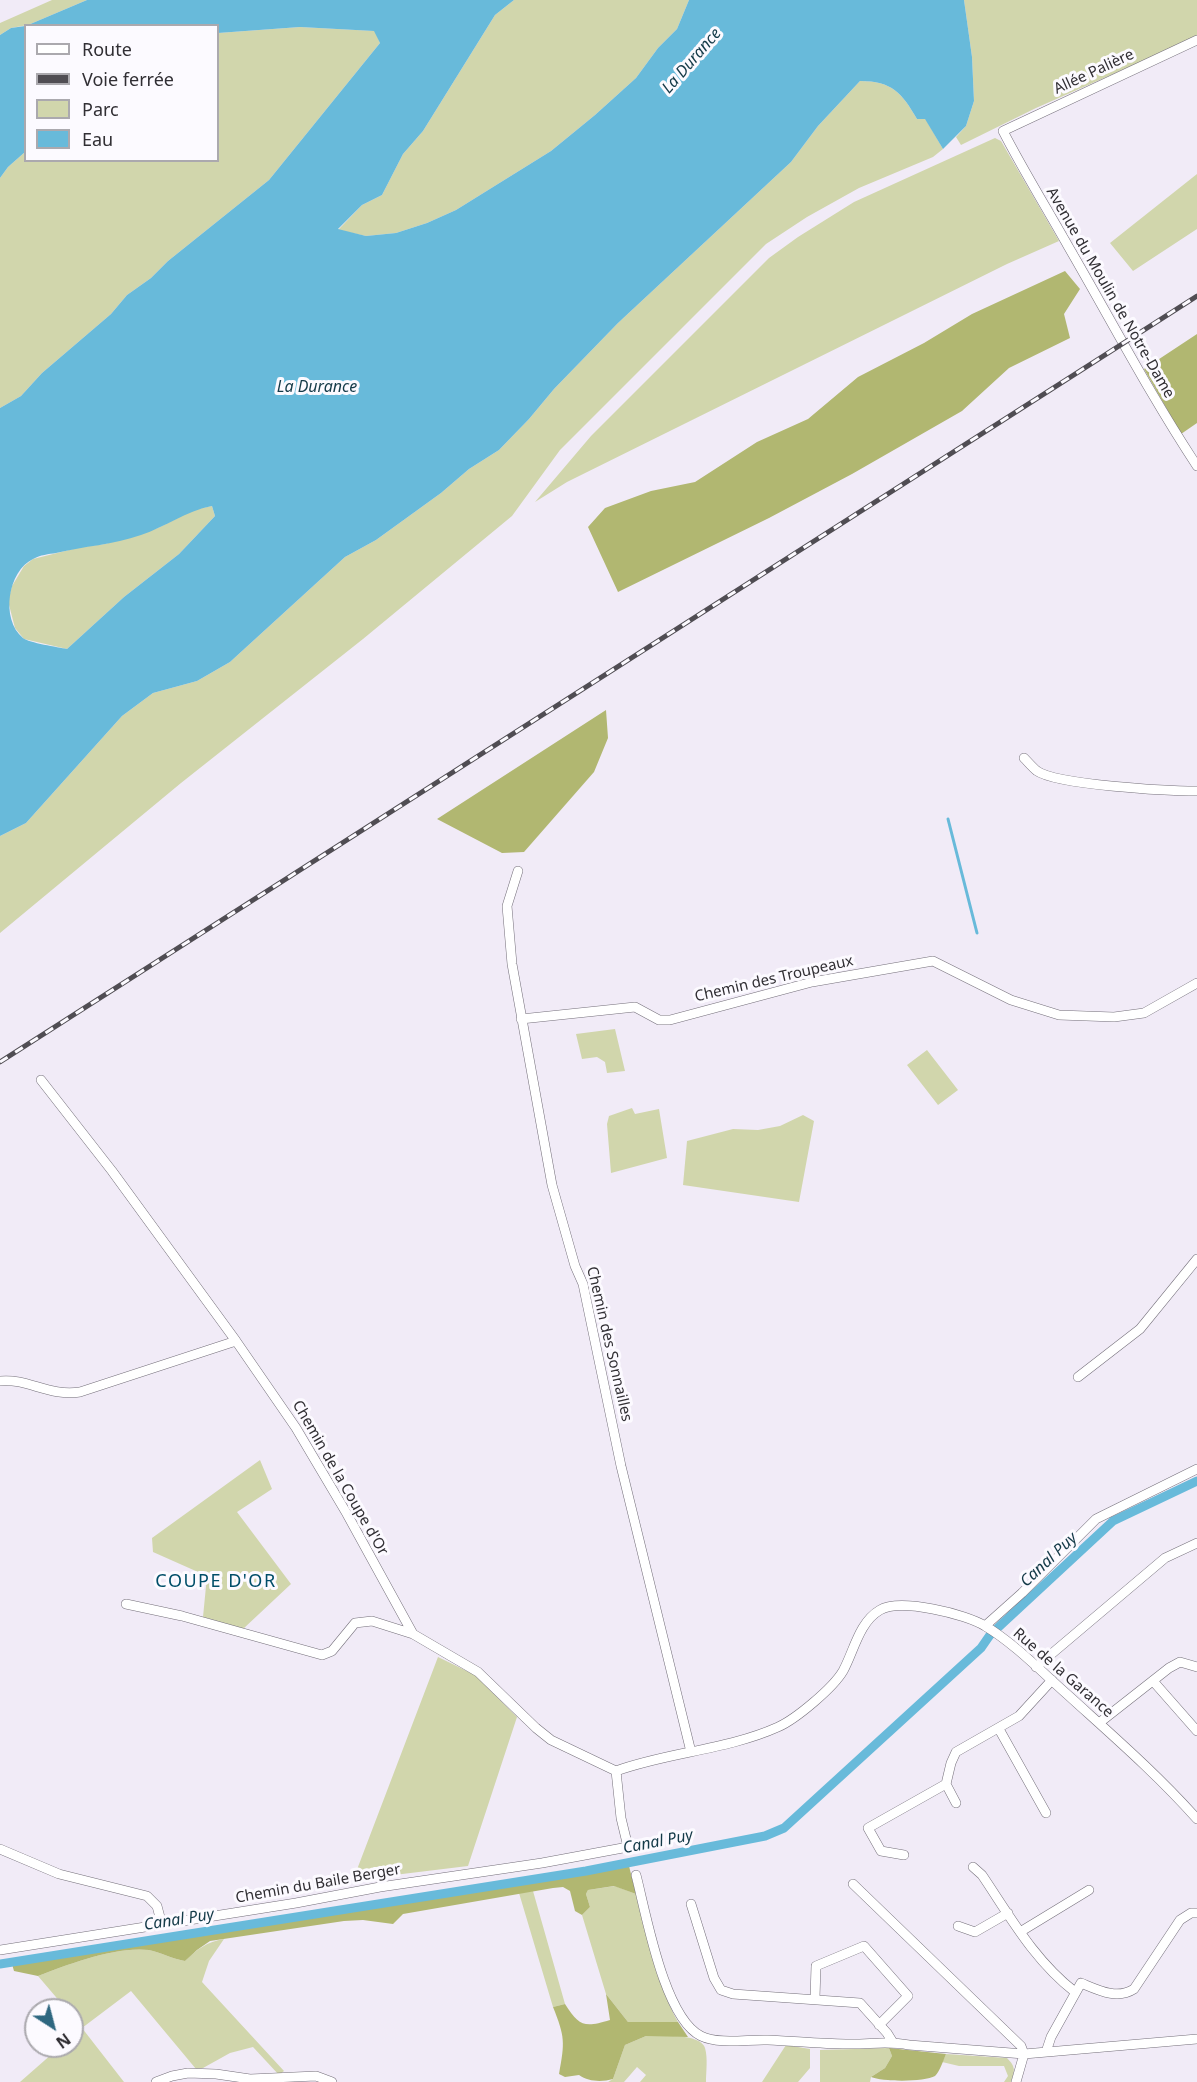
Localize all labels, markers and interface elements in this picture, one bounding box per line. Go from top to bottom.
legend [24,24,219,162]
water label: La Durance [658,24,726,98]
text: Route [82,37,132,61]
street label: Allée Palière [1051,46,1137,98]
text: Voie ferrée [82,67,174,91]
text: Parc [82,97,119,121]
text: Eau [82,127,113,151]
street label: Avenue du Moulin de Notre-Dame [1042,184,1178,402]
water label: La Durance [277,377,357,397]
street label: Chemin des Troupeaux [693,952,855,1006]
street label: Chemin des Sonnailles [582,1265,636,1423]
street label: Chemin de la Coupe d'Or [288,1397,392,1559]
water label: Canal Puy [1017,1529,1081,1591]
district label: COUPE D'OR [155,1571,277,1593]
street label: Rue de la Garance [1009,1624,1117,1722]
water label: Canal Puy [621,1826,695,1858]
street label: Chemin du Baile Berger [234,1861,402,1907]
water label: Canal Puy [142,1905,216,1935]
north arrow [24,1998,84,2058]
text: N [52,2028,75,2054]

